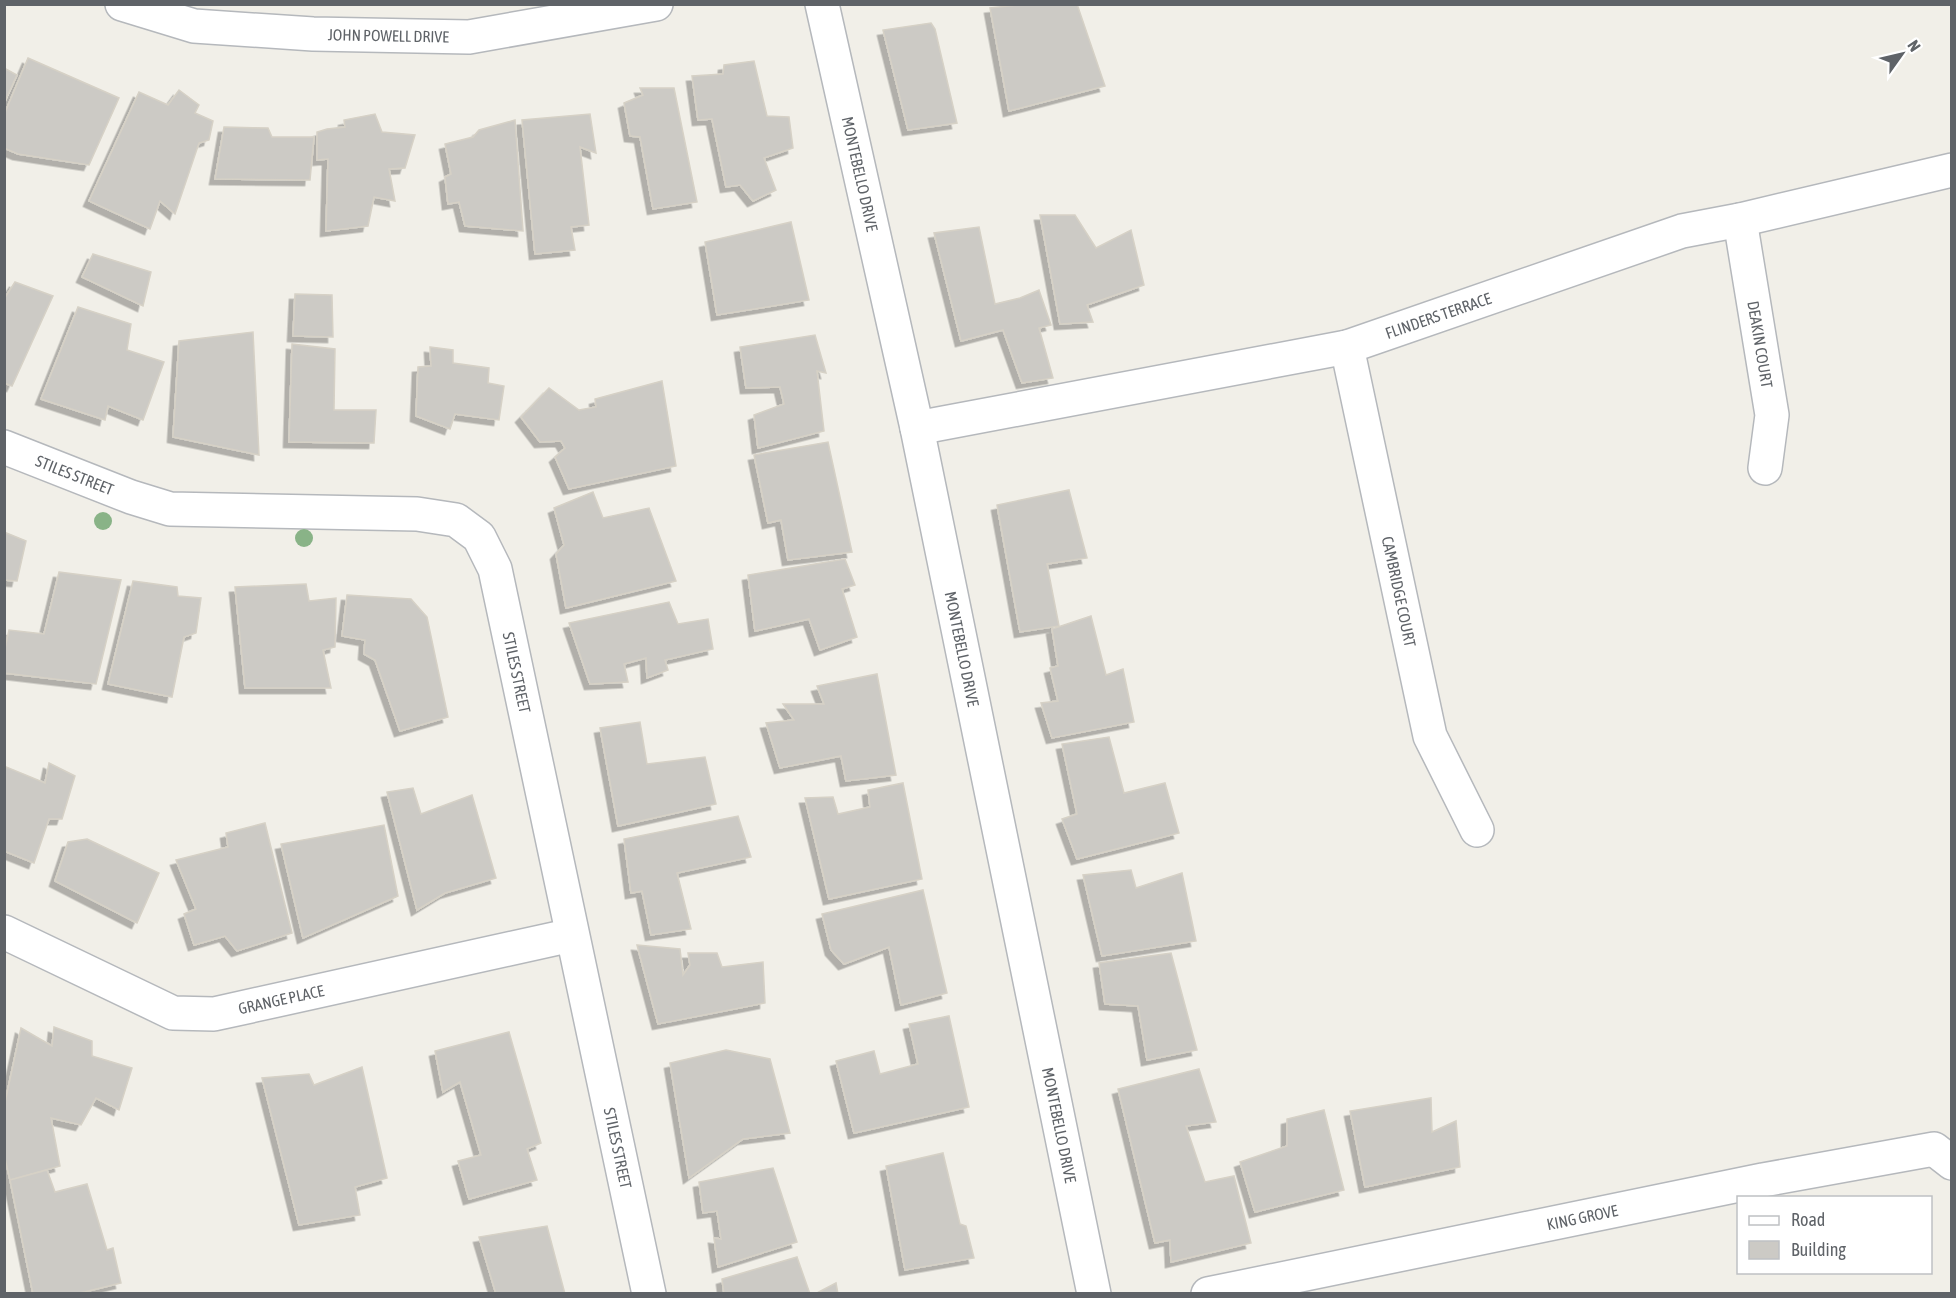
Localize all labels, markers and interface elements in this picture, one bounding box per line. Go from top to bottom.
north arrow [1872,24,1932,84]
street label: JOHN POWELL DRIVE [328,25,449,46]
text: N [1904,37,1925,55]
street label: MONTEBELLO DRIVE [838,115,882,233]
street label: FLINDERS TERRACE [1383,289,1494,342]
street label: DEAKIN COURT [1744,299,1776,389]
street label: STILES STREET [33,451,116,498]
street label: CAMBRIDGE COURT [1379,534,1420,648]
street label: MONTEBELLO DRIVE [942,590,983,708]
street label: STILES STREET [500,630,534,715]
street label: GRANGE PLACE [236,981,326,1017]
street label: MONTEBELLO DRIVE [1039,1066,1080,1184]
street label: STILES STREET [601,1106,635,1190]
legend [1737,1196,1932,1274]
street label: KING GROVE [1545,1201,1620,1233]
text: Road [1791,1209,1825,1230]
text: Building [1791,1239,1846,1260]

